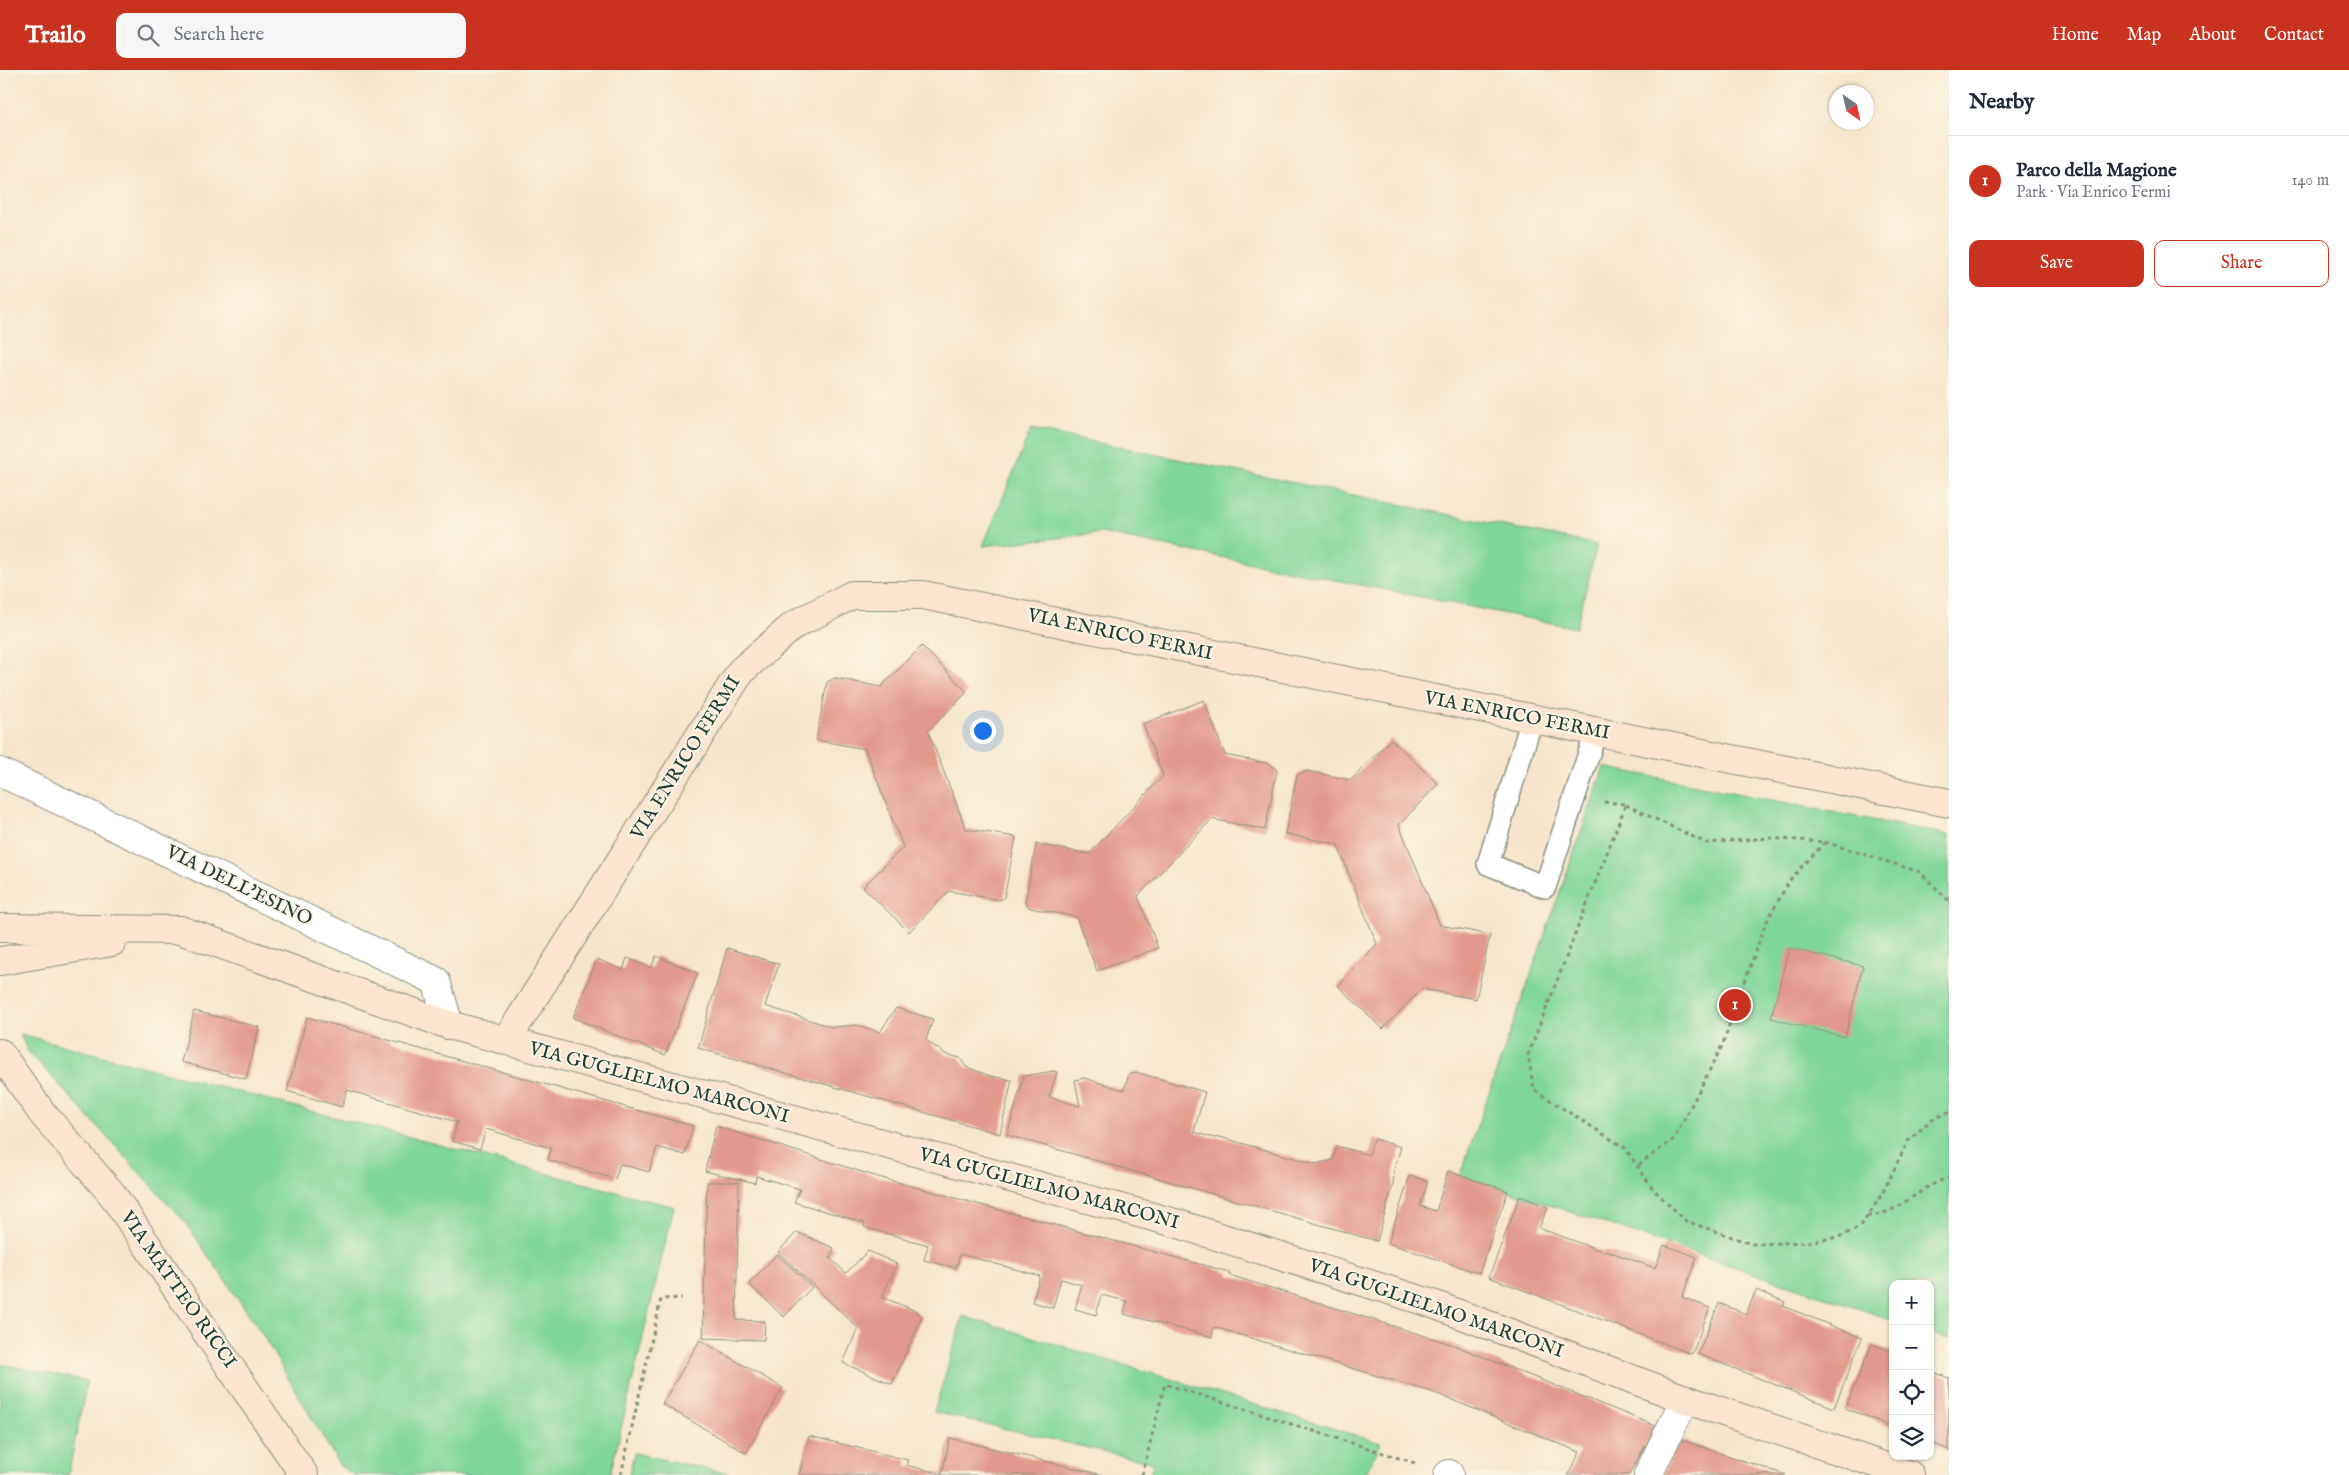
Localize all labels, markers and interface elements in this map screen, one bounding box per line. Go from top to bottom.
search box [116,13,466,58]
text: Trailo [25,20,86,51]
icon: search [134,21,162,49]
text: Search here [174,23,264,47]
text: Home [2052,24,2099,47]
text: Map [2127,24,2161,47]
text: About [2189,24,2236,47]
text: Contact [2264,24,2324,47]
north arrow [1829,85,1874,130]
text: Nearby [1969,89,2034,116]
text: Parco della Magione [2016,159,2177,183]
text: 1 [1982,171,1988,191]
text: 140 m [2291,171,2329,191]
text: Park · Via Enrico Fermi [2016,183,2171,203]
button: Save [1969,240,2144,287]
button: Share [2154,240,2329,287]
street label: VIA ENRICO FERMI [1024,603,1215,666]
street label: VIA ENRICO FERMI [625,672,746,845]
street label: VIA ENRICO FERMI [1421,686,1612,746]
your location [970,718,996,744]
street label: VIA DELL'ESINO [161,840,316,932]
pin: 1 [1719,986,1751,1024]
street label: VIA GUGLIELMO MARCONI [526,1036,791,1129]
street label: VIA GUGLIELMO MARCONI [916,1142,1181,1235]
street label: VIA MATTEO RICCI [114,1206,241,1373]
street label: VIA GUGLIELMO MARCONI [1304,1254,1567,1364]
map controls [1889,1280,1934,1460]
button: + [1889,1280,1934,1325]
button: − [1889,1325,1934,1370]
button: locate [1889,1370,1934,1415]
button: layers [1889,1415,1934,1460]

